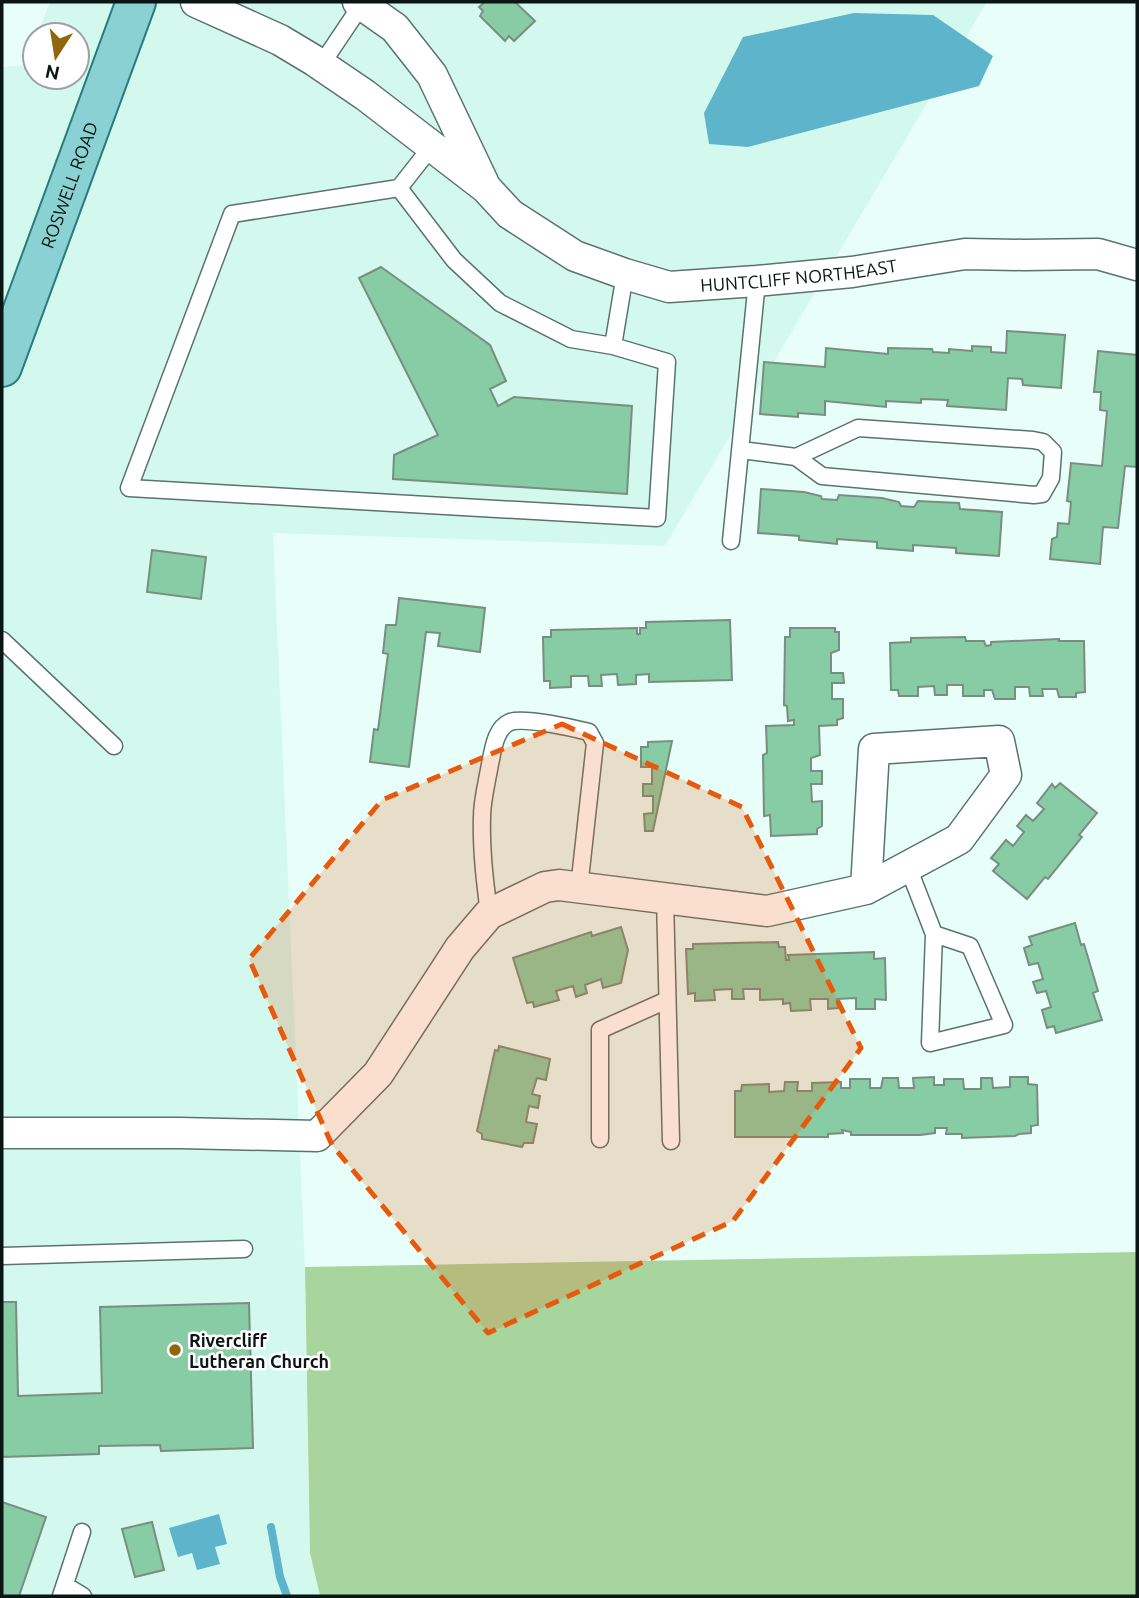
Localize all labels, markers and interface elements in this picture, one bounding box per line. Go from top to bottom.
north arrow [21,21,91,91]
text: N [43,60,62,85]
street label: ROSWELL ROAD [37,119,101,251]
street label: HUNTCLIFF NORTHEAST [700,255,898,295]
place label: Rivercliff Lutheran Church [189,1330,329,1371]
marker: Rivercliff Lutheran Church [167,1342,183,1358]

